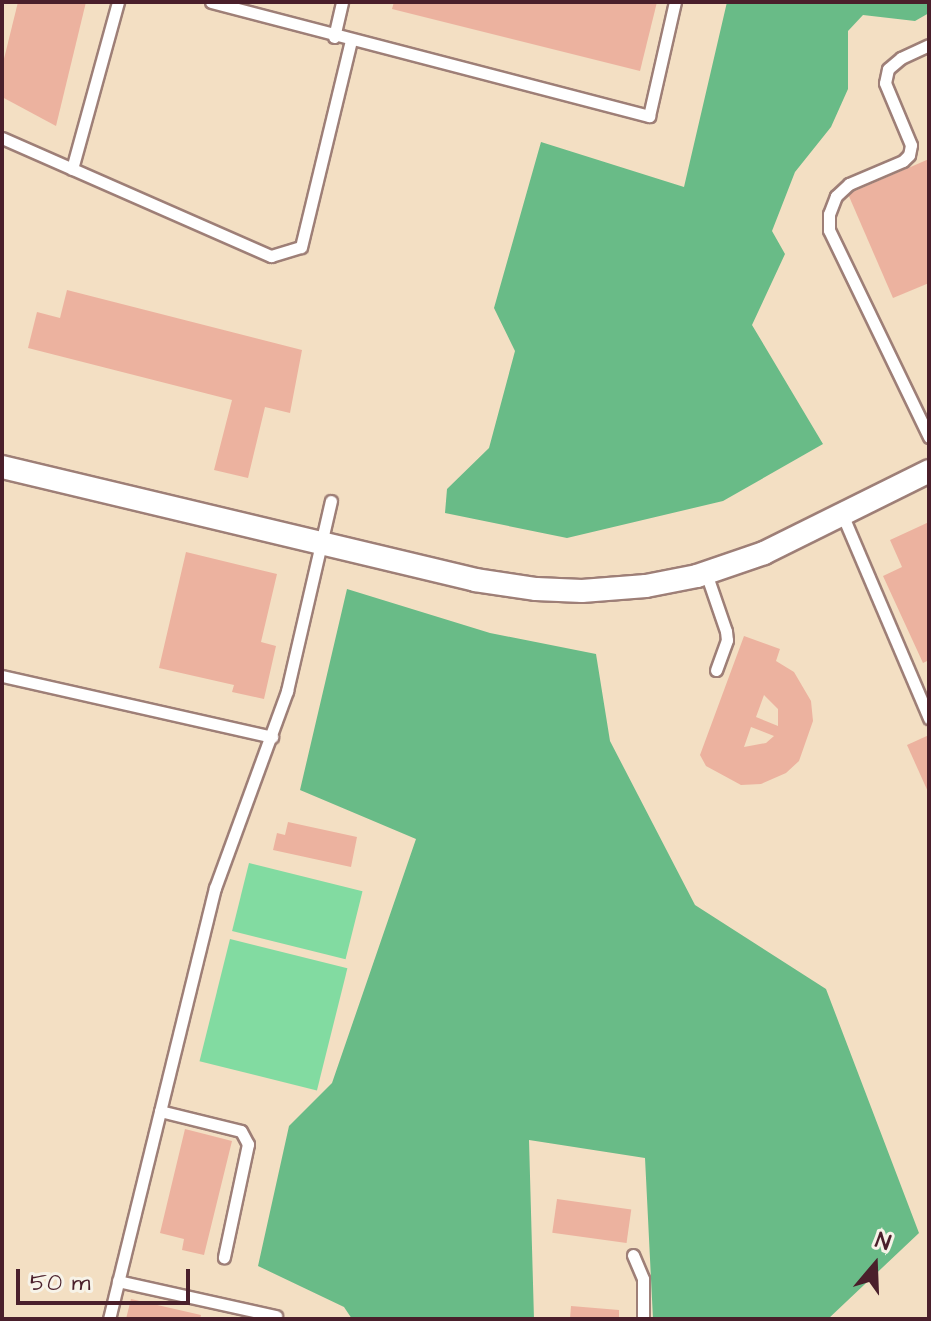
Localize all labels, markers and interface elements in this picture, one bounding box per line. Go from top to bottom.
north arrow [835,1225,915,1305]
text: N [871,1225,895,1259]
scale bar [20,1253,194,1303]
text: 50 m [30,1266,90,1300]

